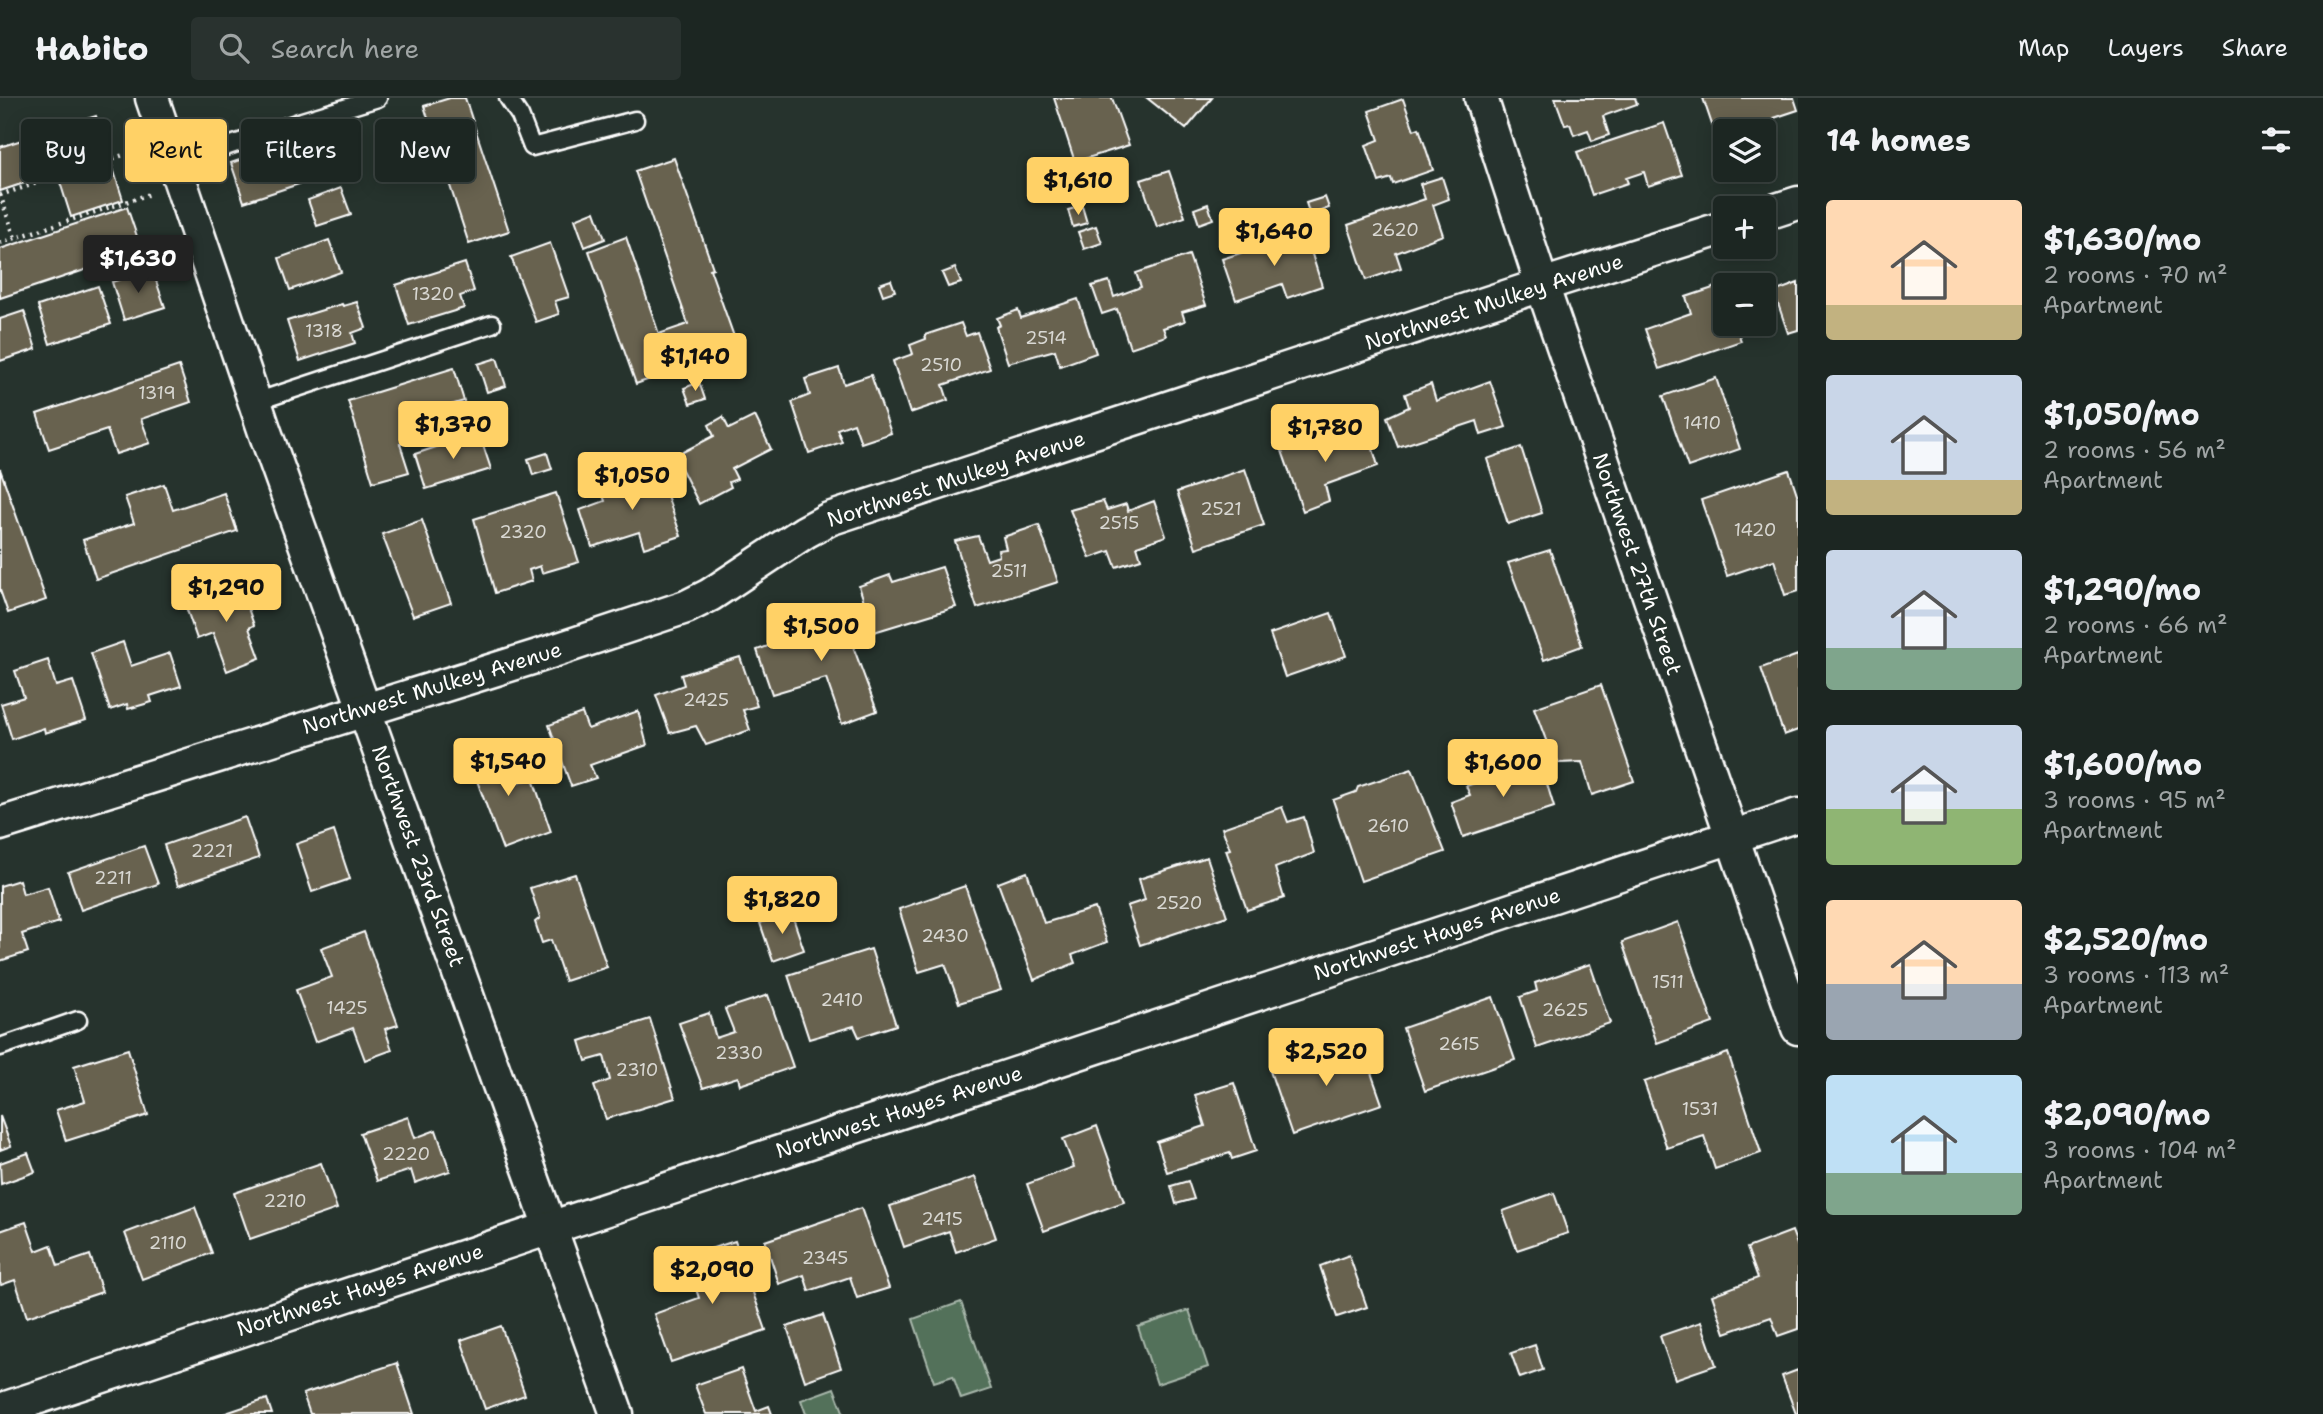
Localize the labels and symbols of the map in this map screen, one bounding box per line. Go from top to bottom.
pin: $1,610 [1021,158,1135,217]
pin: $1,640 [1217,208,1331,268]
house number: 2620 [1371,218,1419,242]
pin: $1,630 [81,236,195,295]
street label: Northwest Mulkey Avenue [1361,247,1627,357]
house number: 1320 [412,282,454,306]
house number: 1318 [305,319,343,343]
house number: 2514 [1025,326,1067,350]
pin: $1,140 [638,334,752,393]
house number: 2510 [920,353,962,377]
house number: 1319 [138,381,176,405]
pin: $1,370 [396,402,510,461]
pin: $1,780 [1268,404,1382,464]
house number: 1410 [1683,411,1721,435]
street label: Northwest Mulkey Avenue [823,424,1089,534]
street label: Northwest 27th Street [1586,449,1688,679]
pin: $1,050 [575,452,689,512]
house number: 2521 [1200,497,1242,521]
house number: 2515 [1099,511,1139,535]
house number: 1420 [1734,518,1776,542]
house number: 2320 [499,520,547,544]
house number: 2511 [991,559,1027,583]
pin: $1,290 [169,564,283,624]
pin: $1,500 [764,603,878,663]
street label: Northwest Mulkey Avenue [299,635,565,741]
house number: 2425 [683,688,729,712]
pin: $1,540 [451,738,565,798]
pin: $1,600 [1446,740,1560,799]
street label: Northwest 23rd Street [365,741,471,971]
house number: 2610 [1367,814,1409,838]
house number: 2221 [191,839,233,863]
house number: 2211 [94,866,132,890]
pin: $1,820 [725,876,839,936]
street label: Northwest Hayes Avenue [1310,881,1564,987]
house number: 2520 [1156,891,1202,915]
house number: 2430 [921,924,969,948]
house number: 1511 [1652,970,1684,994]
house number: 2410 [821,988,863,1012]
house number: 1425 [326,996,368,1020]
house number: 2625 [1542,998,1588,1022]
pin: $2,520 [1269,1028,1383,1088]
house number: 2615 [1438,1032,1480,1056]
house number: 2330 [715,1041,763,1065]
house number: 2310 [616,1058,658,1082]
street label: Northwest Hayes Avenue [772,1059,1026,1165]
house number: 1531 [1682,1097,1718,1121]
house number: 2220 [382,1142,430,1166]
house number: 2210 [263,1189,307,1213]
house number: 2415 [921,1207,963,1231]
house number: 2110 [149,1231,187,1255]
street label: Northwest Hayes Avenue [233,1237,487,1343]
pin: $2,090 [655,1246,769,1306]
house number: 2345 [802,1246,848,1270]

